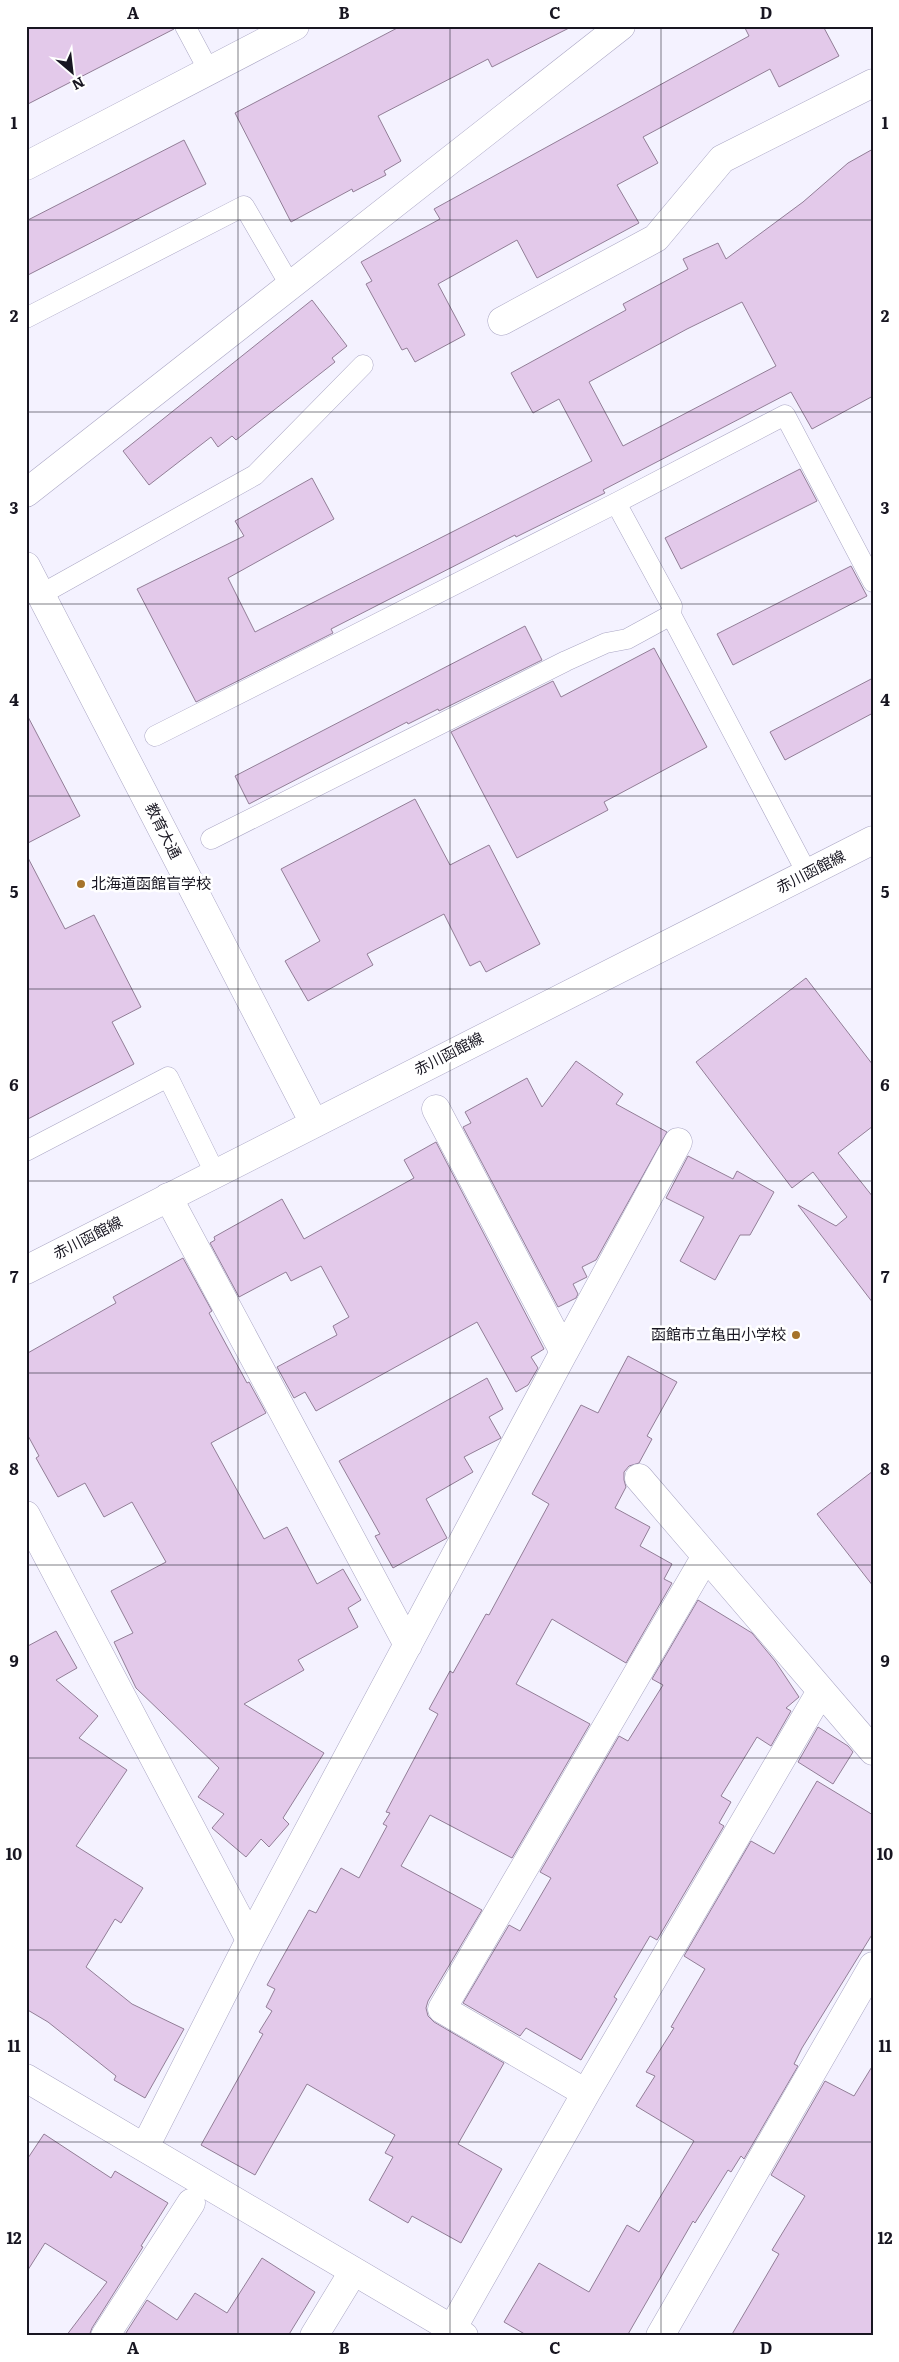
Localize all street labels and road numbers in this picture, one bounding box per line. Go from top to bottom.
street label: 教育大通 [140,798,188,862]
street label: 赤川函館線 [772,843,849,898]
street label: 赤川函館線 [410,1025,487,1080]
street label: 赤川函館線 [49,1209,126,1264]

